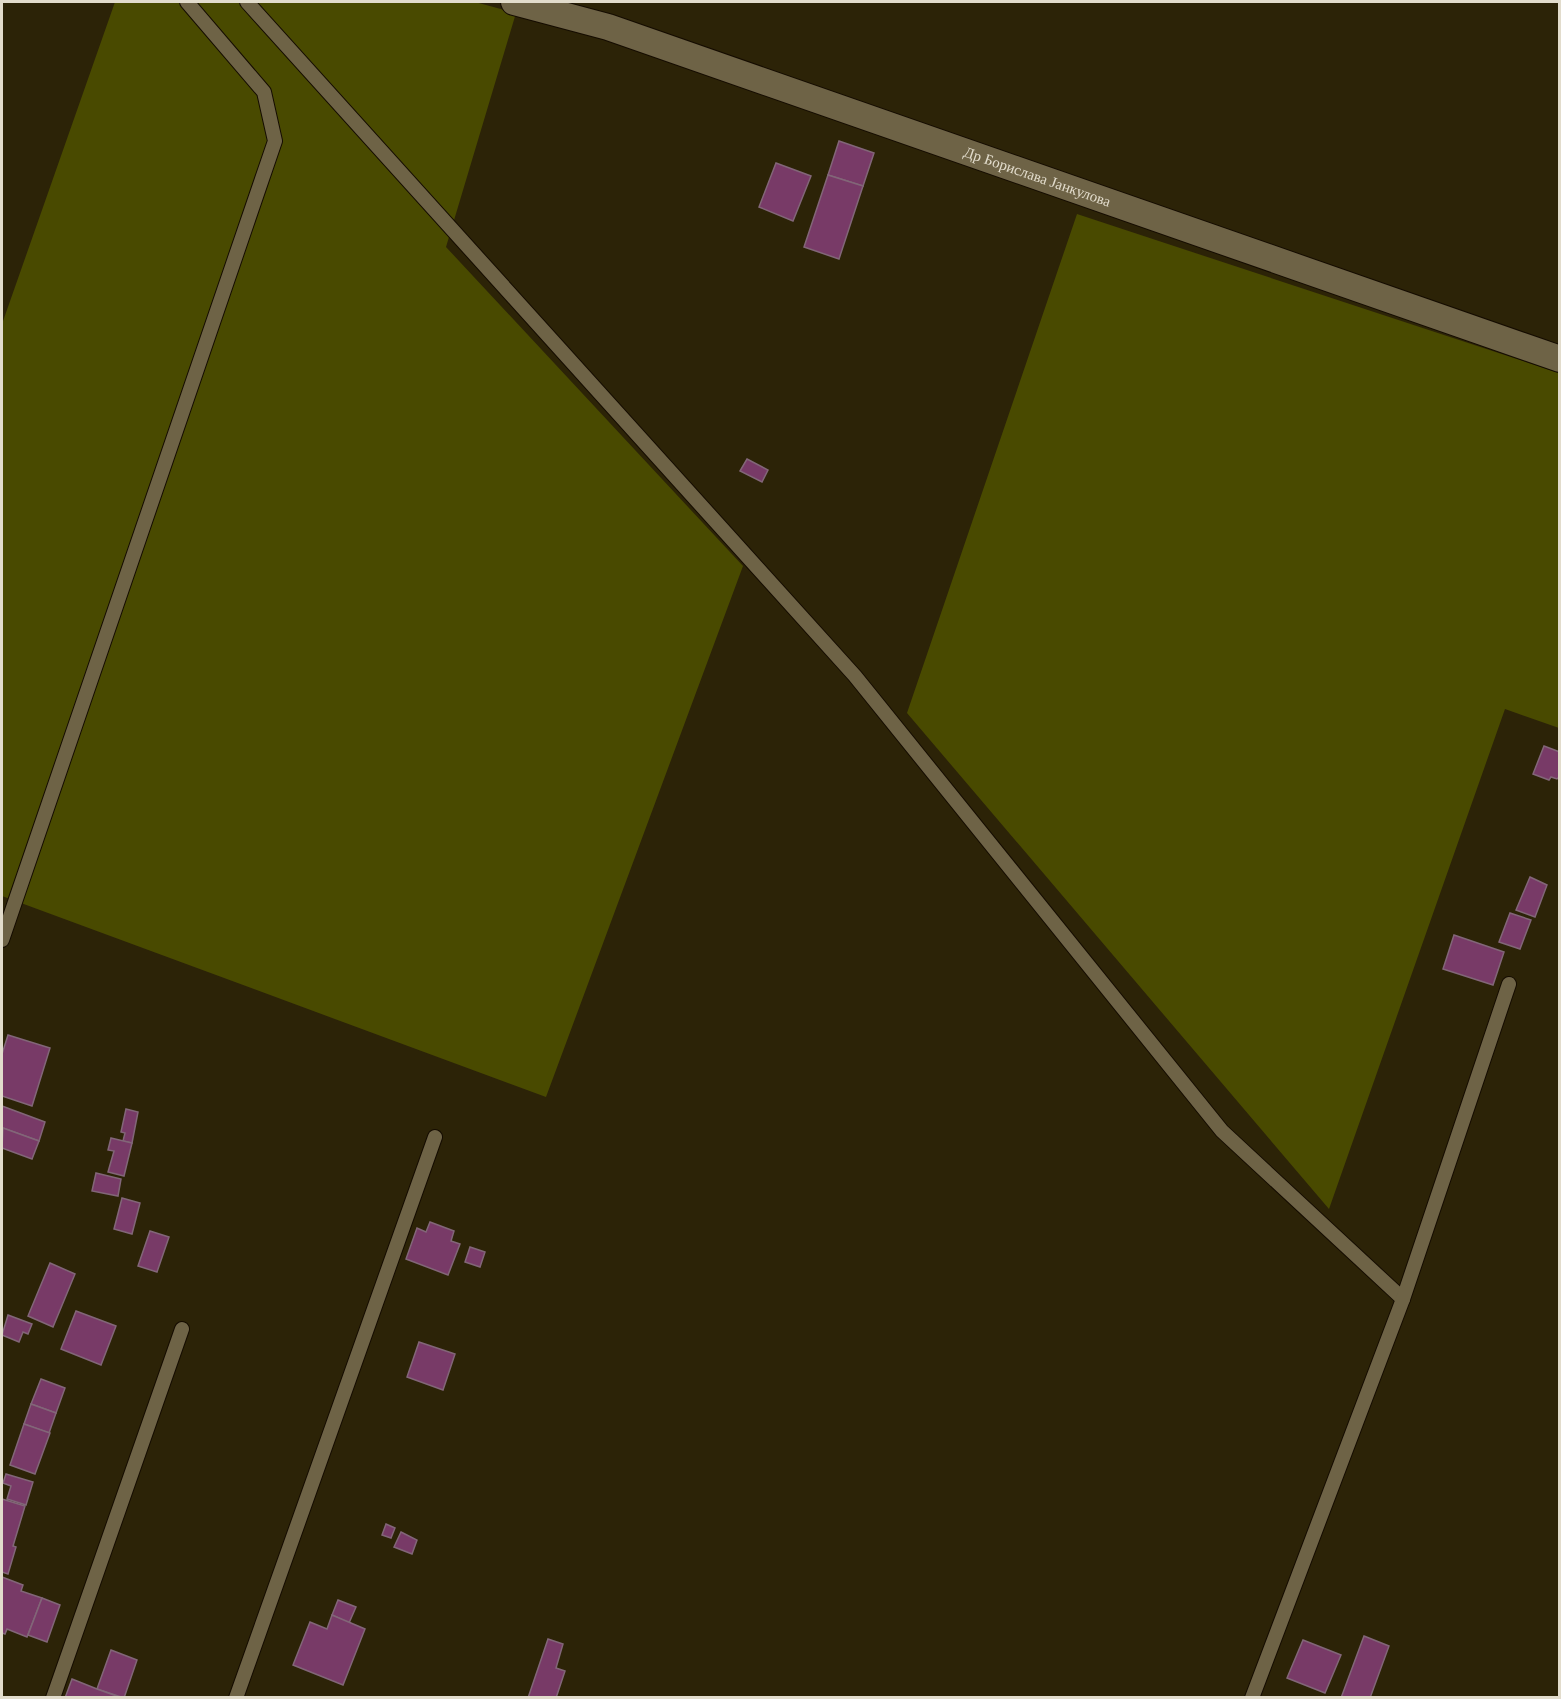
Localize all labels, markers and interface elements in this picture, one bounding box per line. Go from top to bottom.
street label: Др Борислава Јанкулова [962,144,1113,210]

